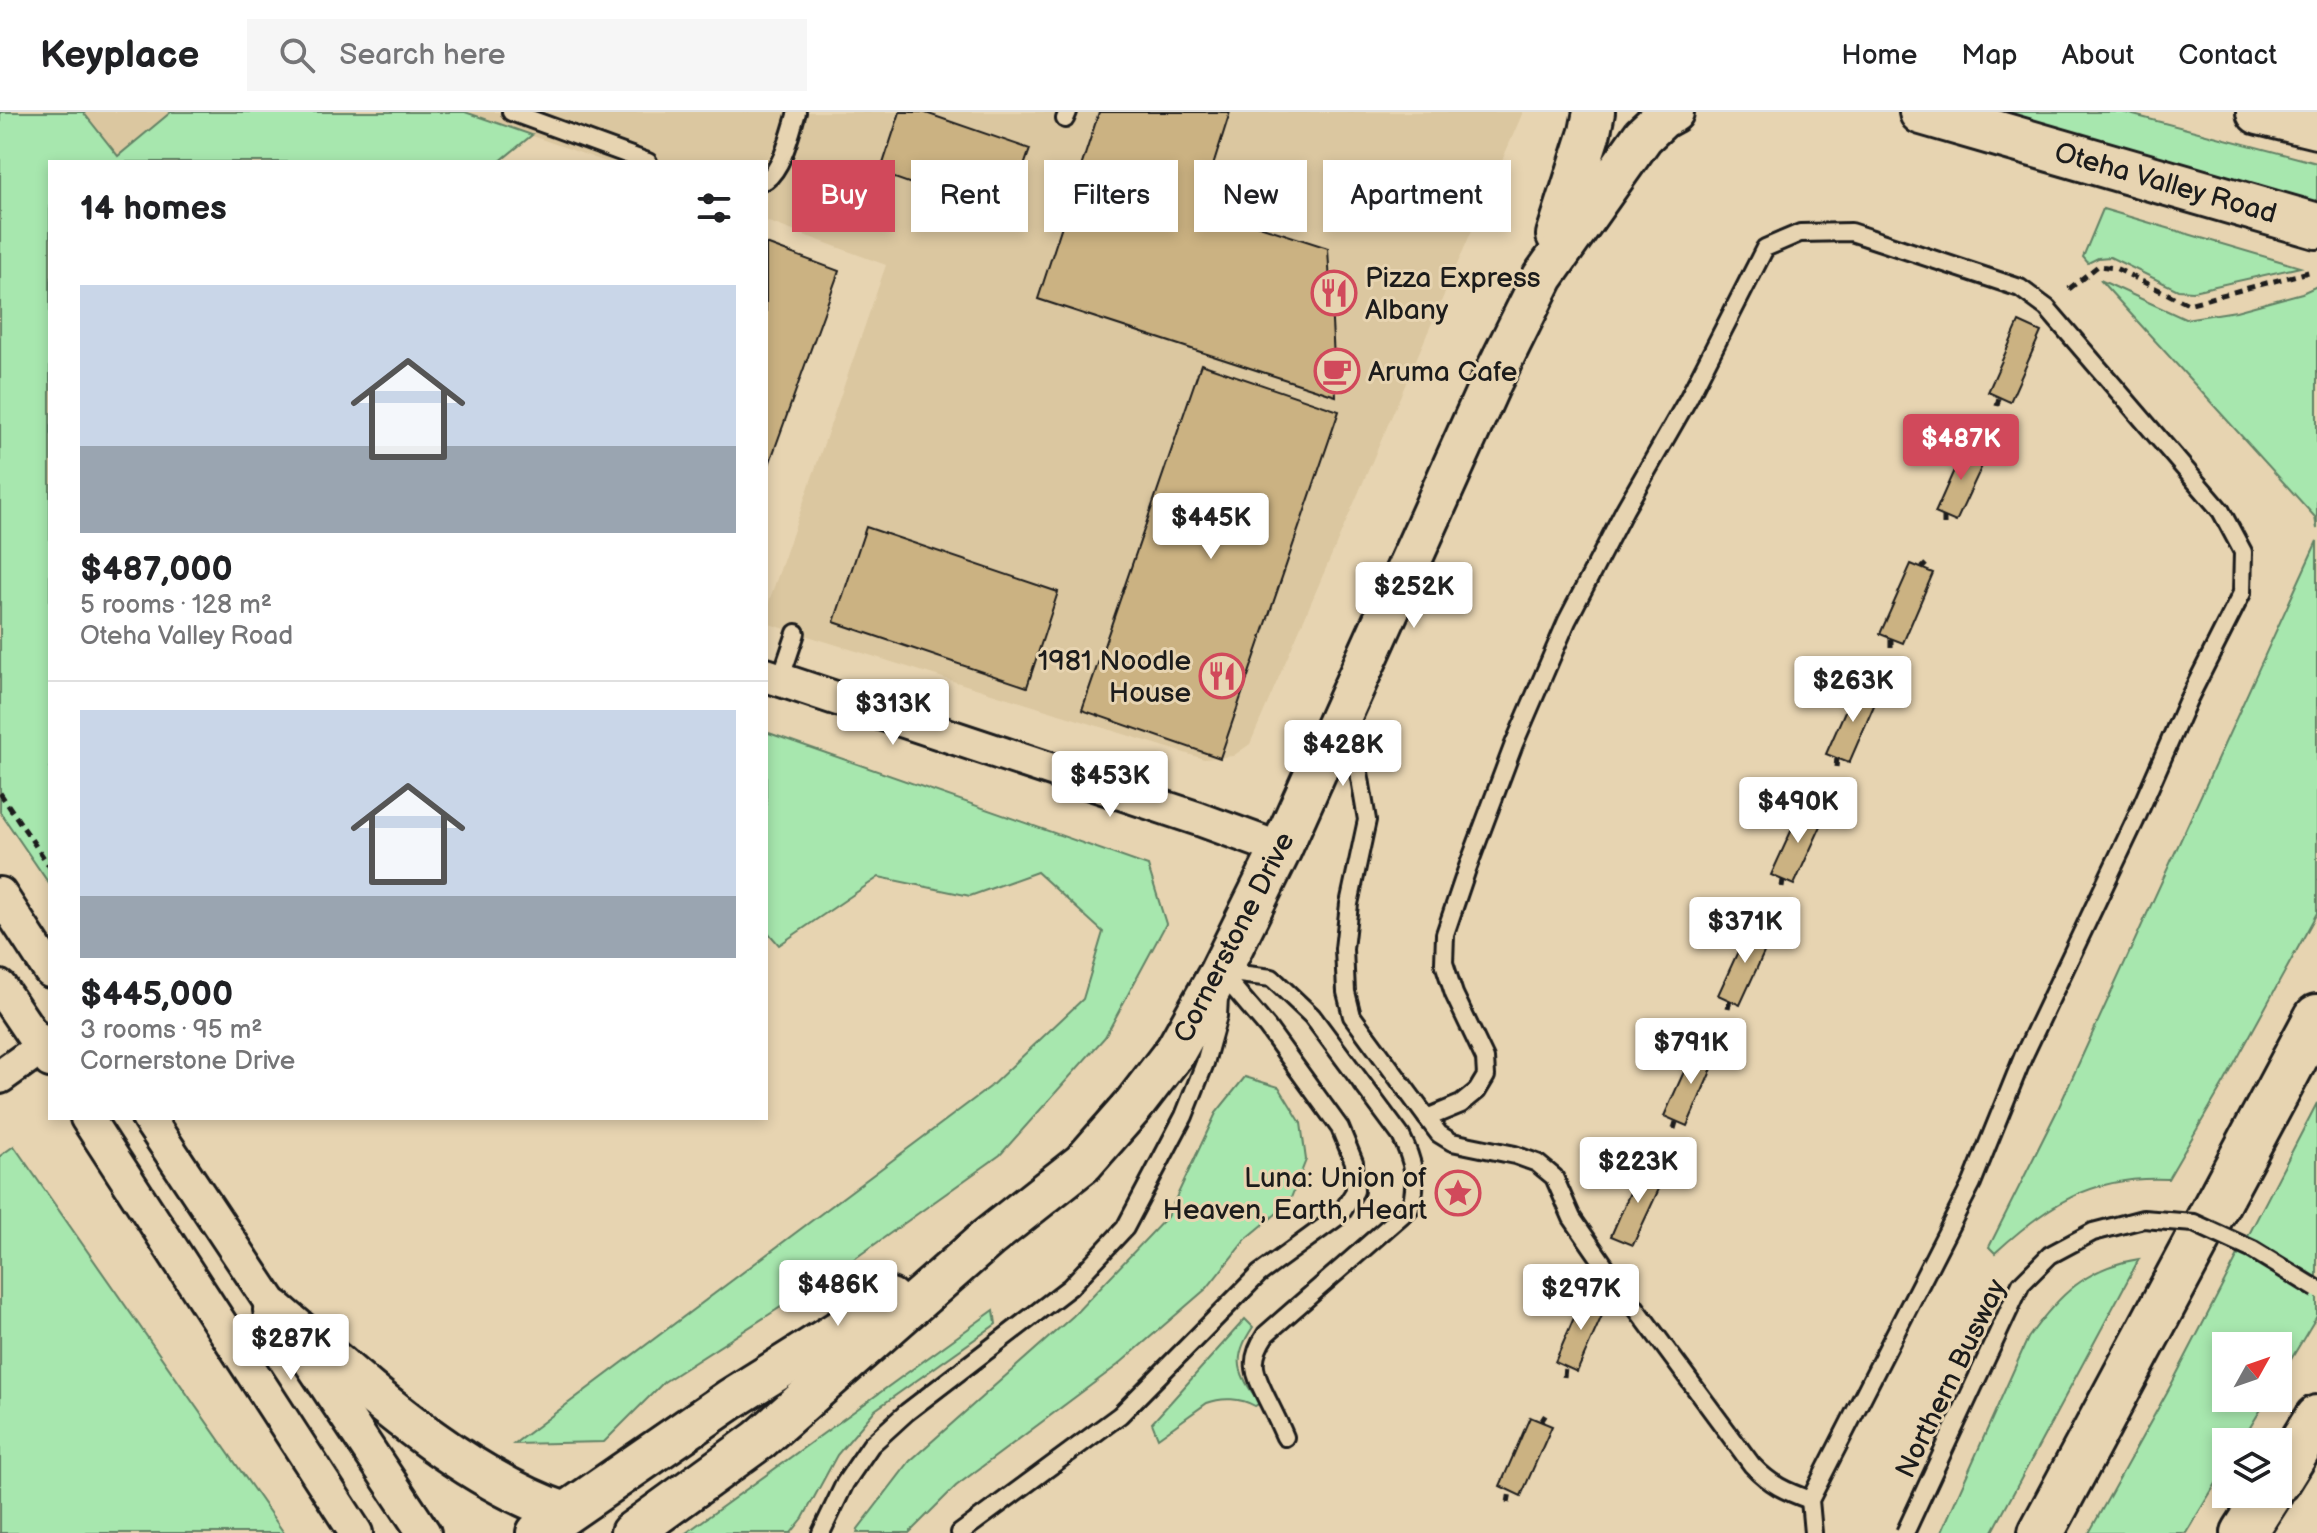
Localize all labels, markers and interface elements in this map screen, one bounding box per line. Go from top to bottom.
search box [247,19,807,91]
text: Keyplace [40,33,199,78]
icon: search [275,33,319,77]
text: Search here [339,37,506,73]
text: Home [1841,39,1917,72]
text: Map [1961,39,2018,72]
text: About [2062,39,2134,72]
text: Contact [2178,39,2277,72]
street label: Oteha Valley Road [2051,136,2280,231]
chip: Buy [792,160,895,232]
chip: Rent [911,160,1028,232]
chip: Filters [1044,160,1178,232]
chip: New [1194,160,1307,232]
chip: Apartment [1323,160,1511,232]
icon: filters [692,186,736,230]
text: 14 homes [80,188,227,229]
place label: Pizza Express Albany [1365,262,1541,327]
restaurant icon: Pizza Express Albany [1310,269,1358,317]
icon: home [336,337,480,481]
cafe icon: Aruma Cafe [1313,347,1361,395]
place label: Aruma Cafe [1368,356,1517,389]
pin: $487K [1905,414,2017,482]
text: $487K [1921,424,2001,455]
pin: $445K [1155,493,1267,561]
text: $445K [1171,503,1251,534]
text: $487,000 [80,549,233,590]
pin: $252K [1358,562,1470,630]
text: $252K [1374,572,1454,603]
text: 5 rooms · 128 m² [80,590,272,621]
text: Oteha Valley Road [80,621,293,652]
place label: 1981 Noodle House [1038,645,1191,710]
restaurant icon: 1981 Noodle House [1198,652,1246,700]
pin: $263K [1797,656,1909,724]
text: $263K [1812,666,1894,697]
pin: $313K [837,679,949,747]
text: $313K [855,689,931,720]
pin: $428K [1287,720,1399,788]
text: $428K [1302,730,1384,761]
pin: $453K [1054,751,1166,819]
text: $453K [1070,761,1150,792]
icon: home [336,762,480,906]
pin: $490K [1742,777,1854,845]
text: $490K [1757,787,1839,818]
street label: Cornerstone Drive [1167,827,1302,1048]
pin: $371K [1689,897,1801,965]
text: $371K [1707,907,1783,938]
text: $445,000 [80,974,233,1015]
text: 3 rooms · 95 m² [80,1015,262,1046]
pin: $791K [1635,1018,1747,1086]
text: $791K [1653,1028,1729,1059]
text: Cornerstone Drive [80,1046,295,1077]
pin: $223K [1582,1137,1694,1205]
text: $223K [1598,1147,1678,1178]
place label: Luna: Union of Heaven, Earth, Heart [1163,1162,1427,1227]
place icon: Luna: Union of Heaven, Earth, Heart [1434,1169,1482,1217]
pin: $486K [782,1260,894,1328]
pin: $297K [1525,1264,1637,1332]
text: $486K [797,1270,879,1301]
text: $297K [1541,1274,1621,1305]
street label: Northern Busway [1889,1274,2014,1483]
pin: $287K [235,1314,347,1382]
text: $287K [251,1324,331,1355]
north arrow [2212,1332,2292,1412]
map controls [2212,1332,2292,1508]
button: layers [2212,1428,2292,1508]

